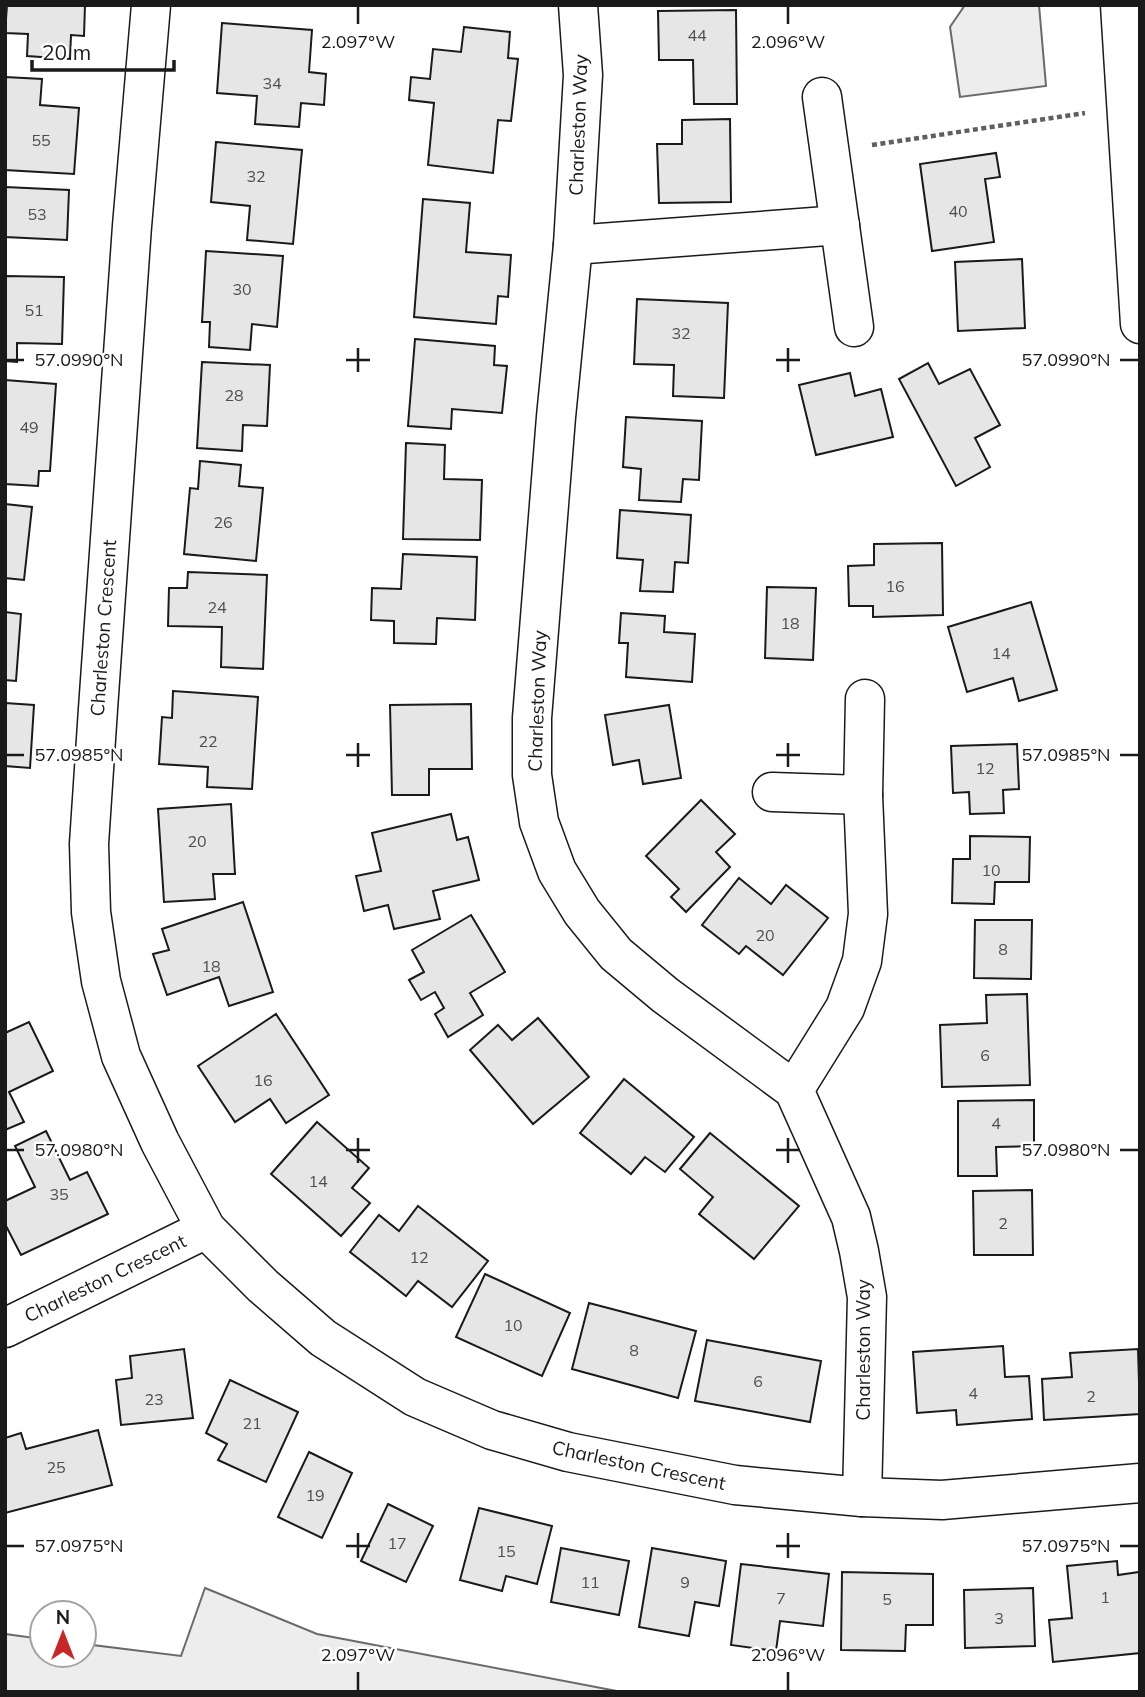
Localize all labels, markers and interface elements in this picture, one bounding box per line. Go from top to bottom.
house number: 44 [687,25,707,45]
scale bar [32,28,173,72]
text: 2.097°W [321,30,395,53]
text: 2.096°W [751,30,825,53]
text: 20 m [42,39,91,65]
street label: Charleston Way [564,54,592,196]
house number: 34 [262,73,282,93]
house number: 55 [31,130,51,150]
house number: 32 [246,166,266,186]
house number: 40 [948,201,968,221]
house number: 53 [27,204,47,224]
house number: 30 [232,279,252,299]
house number: 51 [24,300,44,320]
house number: 32 [671,323,691,343]
text: 57.0990°N [34,348,124,371]
text: 57.0990°N [1021,348,1111,371]
house number: 28 [224,385,244,405]
house number: 49 [19,417,39,437]
house number: 26 [213,512,233,532]
street label: Charleston Crescent [85,539,121,717]
house number: 16 [885,576,905,596]
house number: 24 [207,597,227,617]
house number: 18 [780,613,800,633]
street label: Charleston Way [523,630,551,772]
house number: 14 [991,643,1011,663]
house number: 22 [198,731,218,751]
text: 57.0985°N [34,743,124,766]
text: 57.0985°N [1021,743,1111,766]
house number: 12 [975,758,995,778]
house number: 20 [187,831,207,851]
house number: 10 [981,860,1001,880]
house number: 20 [755,925,775,945]
house number: 8 [998,939,1008,959]
house number: 18 [201,956,221,976]
house number: 6 [980,1045,990,1065]
house number: 16 [253,1070,273,1090]
house number: 4 [991,1113,1001,1133]
text: 57.0980°N [34,1138,124,1161]
text: 57.0980°N [1021,1138,1111,1161]
house number: 14 [308,1171,328,1191]
house number: 35 [49,1184,69,1204]
house number: 2 [998,1213,1008,1233]
street label: Charleston Crescent [20,1228,190,1328]
house number: 12 [409,1247,429,1267]
street label: Charleston Way [851,1279,875,1421]
house number: 10 [503,1315,523,1335]
house number: 8 [629,1340,639,1360]
house number: 6 [753,1371,763,1391]
house number: 4 [968,1383,978,1403]
house number: 2 [1086,1386,1096,1406]
house number: 23 [144,1389,164,1409]
house number: 21 [242,1413,262,1433]
street label: Charleston Crescent [550,1435,728,1495]
house number: 25 [46,1457,66,1477]
house number: 19 [305,1485,325,1505]
house number: 17 [387,1533,407,1553]
text: 57.0975°N [34,1534,124,1557]
text: 57.0975°N [1021,1534,1111,1557]
house number: 15 [496,1541,516,1561]
house number: 11 [580,1572,600,1592]
house number: 9 [680,1572,690,1592]
house number: 1 [1100,1587,1110,1607]
house number: 7 [776,1588,786,1608]
house number: 5 [882,1589,892,1609]
north arrow [28,1599,98,1669]
text: N [56,1605,70,1629]
house number: 3 [994,1608,1004,1628]
text: 2.097°W [321,1643,395,1666]
text: 2.096°W [751,1643,825,1666]

